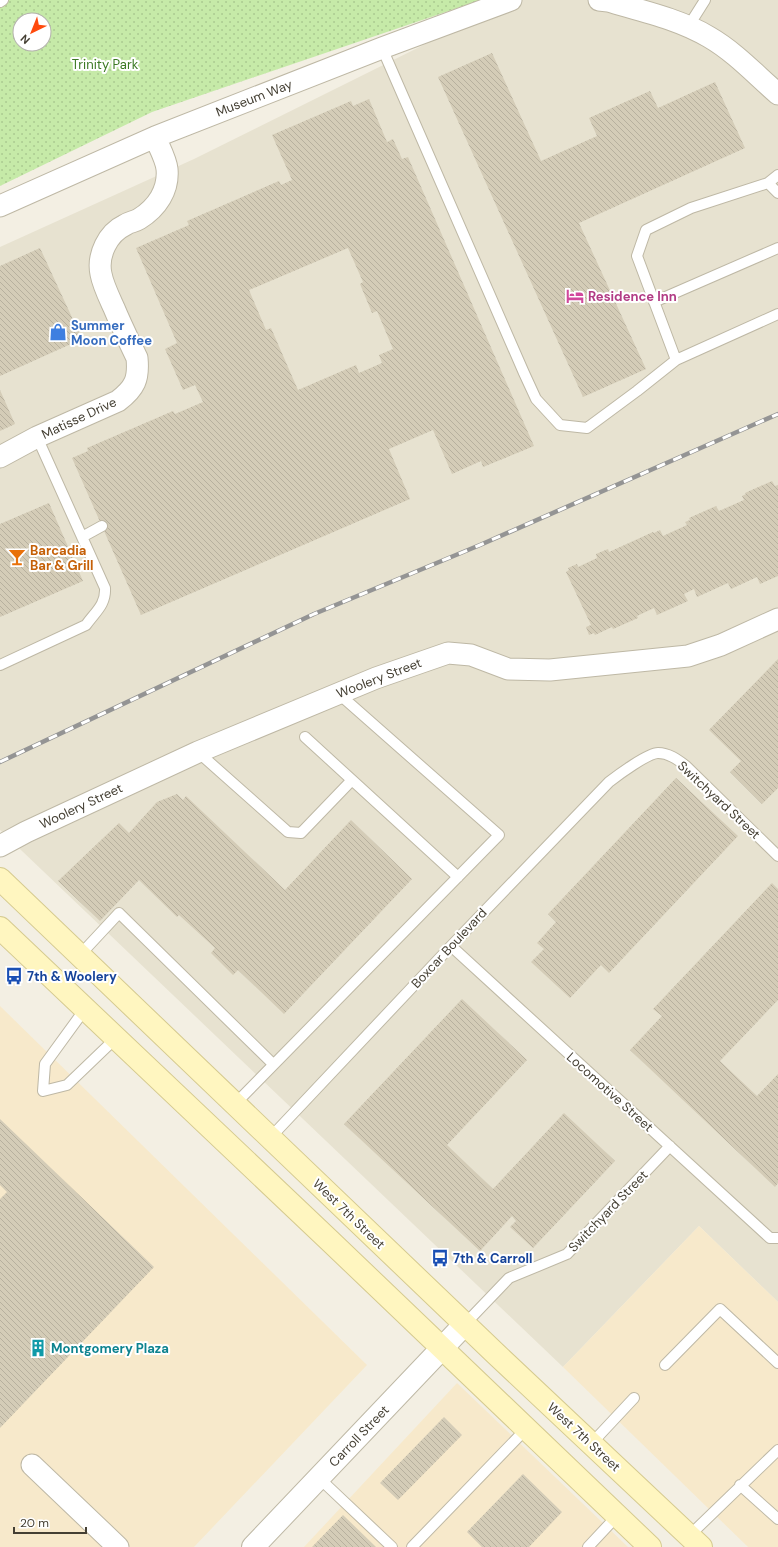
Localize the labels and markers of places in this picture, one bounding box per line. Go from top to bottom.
hotel icon: Residence Inn [565,286,585,306]
place label: Residence Inn [588,288,677,305]
place label: Summer Moon Coffee [71,317,152,349]
shop icon: Summer Moon Coffee [48,322,68,342]
place label: Barcadia Bar & Grill [30,542,93,574]
bar icon: Barcadia Bar & Grill [7,547,27,567]
bus stop icon: 7th & Woolery [4,966,24,986]
place label: 7th & Woolery [27,968,117,985]
bus stop icon: 7th & Carroll [430,1248,450,1268]
place label: 7th & Carroll [453,1250,533,1267]
building icon: Montgomery Plaza [28,1338,48,1358]
place label: Montgomery Plaza [51,1340,169,1357]

